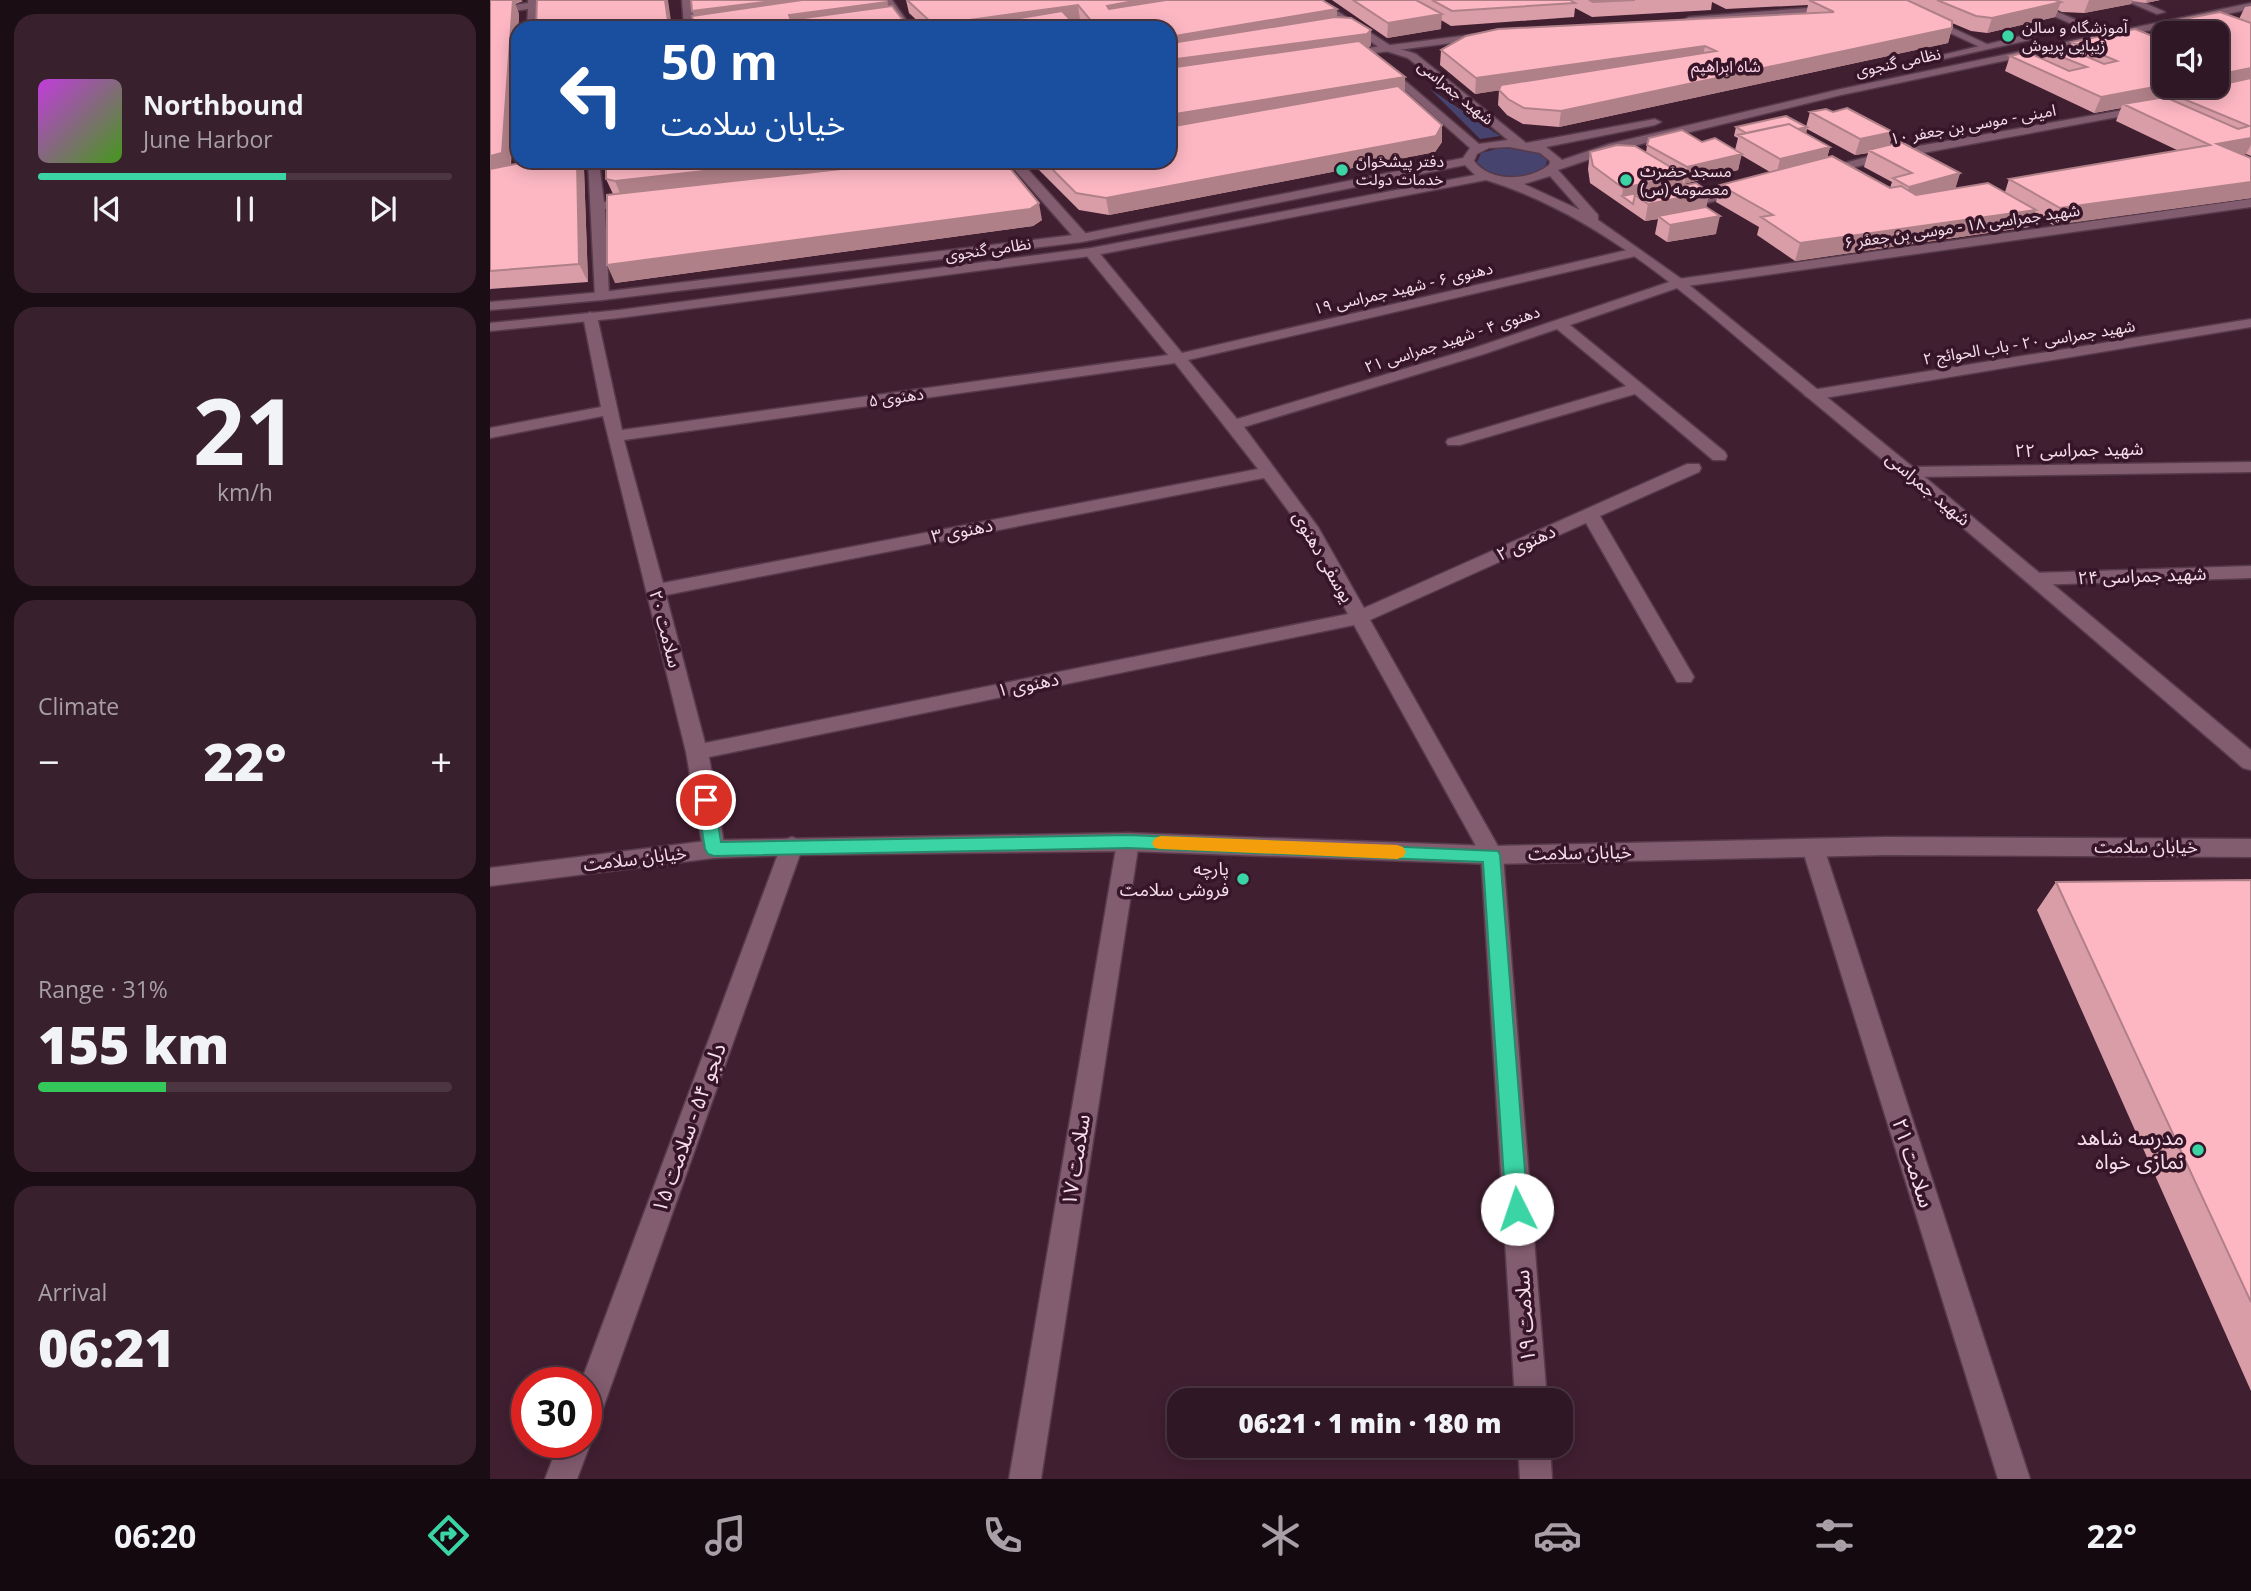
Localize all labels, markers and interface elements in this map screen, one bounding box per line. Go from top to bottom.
place label: آموزشگاه و سالن زیبایی پریوش [2022,16,2129,56]
map controls [2152,21,2229,98]
button: sound [2152,21,2229,98]
text: 50 m [661,28,778,94]
marker: آموزشگاه و سالن زیبایی پریوش [2000,28,2016,44]
street label: نظامی گنجوی [1853,42,1943,82]
icon: left [546,49,637,140]
street label: شهید جمراسی [1413,54,1499,130]
district label: شاه ابراهیم [1691,55,1761,79]
text: Northbound [143,87,304,123]
street label: امینی - موسی بن جعفر ۱۰ [1888,99,2058,149]
text: خیابان سلامت [661,101,845,144]
text: June Harbor [143,123,273,155]
place label: دفتر پیشخوان خدمات دولت [1356,150,1444,190]
place label: مسجد حضرت معصومه (س) [1640,160,1732,200]
marker: دفتر پیشخوان خدمات دولت [1334,162,1350,178]
marker: مسجد حضرت معصومه (س) [1618,172,1634,188]
icon: previous [88,190,126,228]
icon: pause [226,190,264,228]
icon: next [364,190,402,228]
street label: شهید جمراسی ۱۸ - موسی بن جعفر ۶ [1843,199,2081,253]
street label: نظامی گنجوی [944,232,1032,266]
street label: دهنوی ۶ - شهید جمراسی ۱۹ [1311,257,1495,319]
street label: دهنوی ۴ - شهید جمراسی ۲۱ [1361,300,1543,378]
street label: شهید جمراسی ۲۰ - باب الحوائج ۲ [1921,314,2137,372]
text: 21 [193,368,297,492]
street label: دهنوی ۵ [867,382,925,412]
street label: شهید جمراسی ۲۲ [2014,436,2144,462]
street label: شهید جمراسی [1881,446,1976,531]
text: km/h [217,476,273,508]
street label: یوسفی دهنوی [1288,506,1360,607]
street label: دهنوی ۳ [929,512,995,548]
street label: دهنوی ۲ [1492,518,1559,566]
street label: شهید جمراسی ۲۴ [2077,561,2207,589]
street label: سلامت ۲۰ [644,587,688,670]
street label: دهنوی ۱ [995,666,1061,702]
text: Climate [38,690,119,722]
text: 22° [204,725,286,796]
text: − [38,735,60,787]
text: + [430,735,452,787]
pin [676,770,736,830]
icon: arrive [687,781,725,819]
street label: خیابان سلامت [2094,834,2198,858]
street label: خیابان سلامت [1528,839,1632,865]
street label: خیابان سلامت [582,840,688,876]
place label: پارچه فروشی سلامت [1120,856,1229,901]
marker: پارچه فروشی سلامت [1235,871,1251,887]
text: Range · 31% [38,973,168,1005]
text: 155 km [38,1008,229,1079]
street label: دلجو ۵۴ - سلامت ۱۵ [644,1039,732,1216]
street label: سلامت ۱۷ [1054,1112,1096,1208]
street label: سلامت ۲۱ [1886,1114,1942,1211]
place label: مدرسه شاهد نمازی خواه [2077,1123,2184,1175]
marker: مدرسه شاهد نمازی خواه [2190,1142,2206,1158]
position arrow [1480,1172,1554,1246]
street label: سلامت ۱۹ [1507,1269,1541,1363]
text: Arrival [38,1276,107,1308]
text: 06:21 [38,1311,175,1382]
speed limit sign: 30 [511,1367,602,1458]
text: 06:21 · 1 min · 180 m [1239,1405,1501,1441]
icon: directions [424,1511,473,1560]
icon: music [701,1511,750,1560]
icon: phone [978,1511,1027,1560]
icon: climate [1256,1511,1305,1560]
icon: car [1533,1511,1582,1560]
icon: filters [1810,1511,1859,1560]
text: 06:20 [114,1514,196,1557]
text: 22° [2087,1514,2137,1557]

